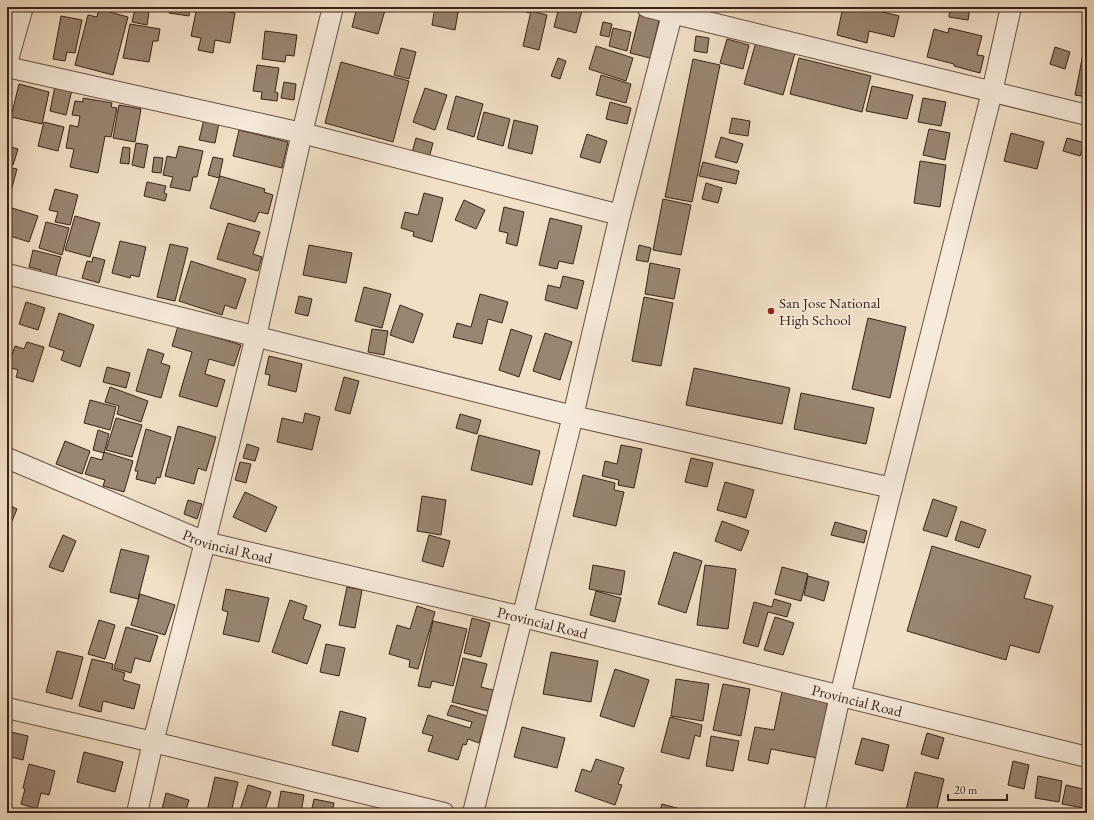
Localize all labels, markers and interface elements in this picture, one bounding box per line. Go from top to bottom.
place label: San Jose National High School [779,293,881,329]
marker: San Jose National High School [766,306,776,316]
street label: Provincial Road [180,524,275,567]
street label: Provincial Road [495,602,590,642]
street label: Provincial Road [810,680,905,720]
scale bar [948,776,1007,802]
text: 20 m [954,782,978,798]

